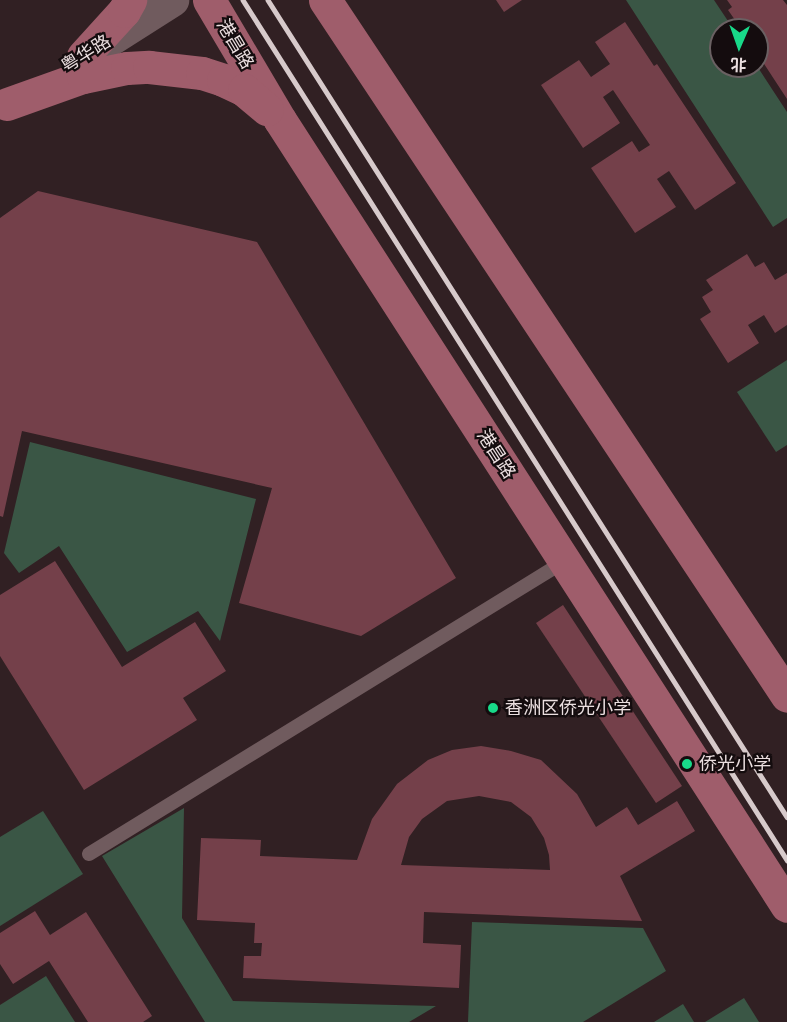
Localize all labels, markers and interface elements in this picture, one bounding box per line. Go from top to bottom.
street label: 港昌路 [212,15,258,73]
north arrow [709,18,769,78]
street label: 粤华路 [57,31,115,77]
text: 北 [730,55,747,74]
street label: 港昌路 [472,425,520,483]
place label: 香洲区侨光小学 [505,697,631,719]
marker: 香洲区侨光小学 [486,701,500,715]
place label: 侨光小学 [699,753,771,775]
marker: 侨光小学 [680,757,694,771]

